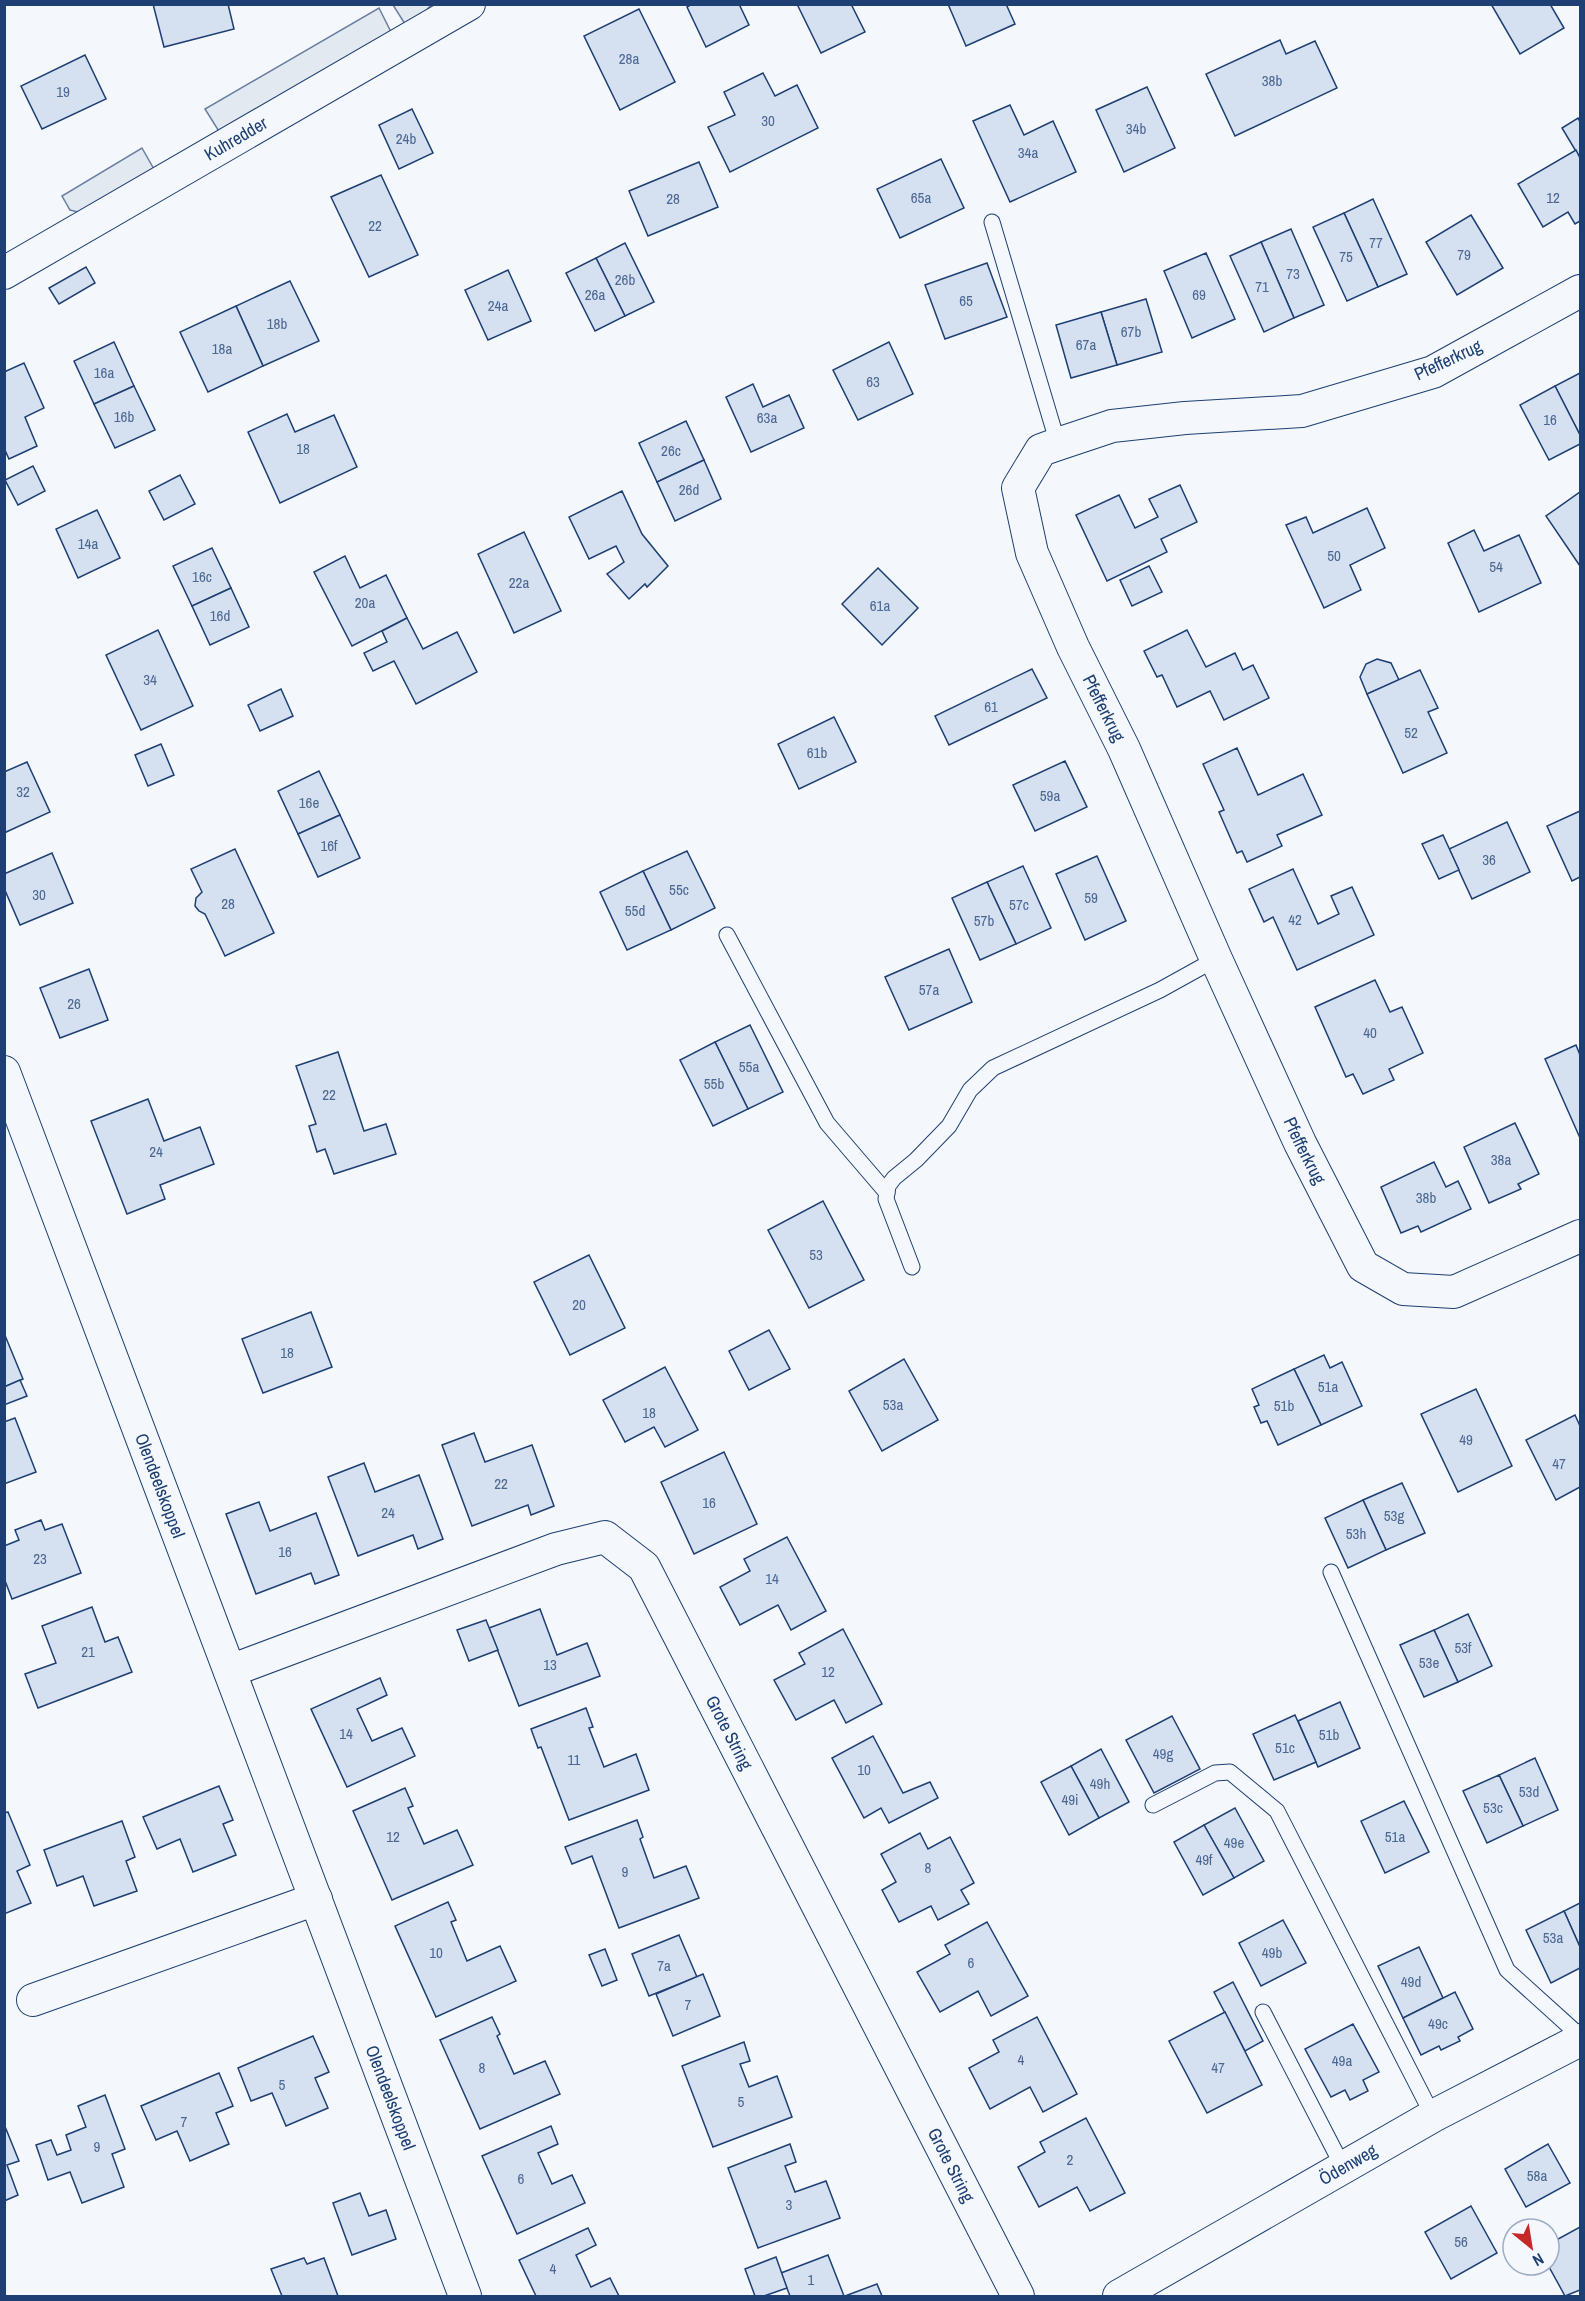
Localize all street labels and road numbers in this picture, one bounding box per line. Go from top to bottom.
street label: Kuhredder [200,110,272,166]
street label: Pfefferkrug [1410,333,1486,386]
street label: Pfefferkrug [1077,670,1132,746]
street label: Pfefferkrug [1278,1113,1332,1189]
street label: Olendeelskoppel [129,1430,191,1541]
street label: Grote String [700,1691,759,1775]
street label: Olendeelskoppel [360,2042,422,2153]
street label: Grote String [922,2123,981,2207]
street label: Ödenweg [1314,2137,1382,2191]

